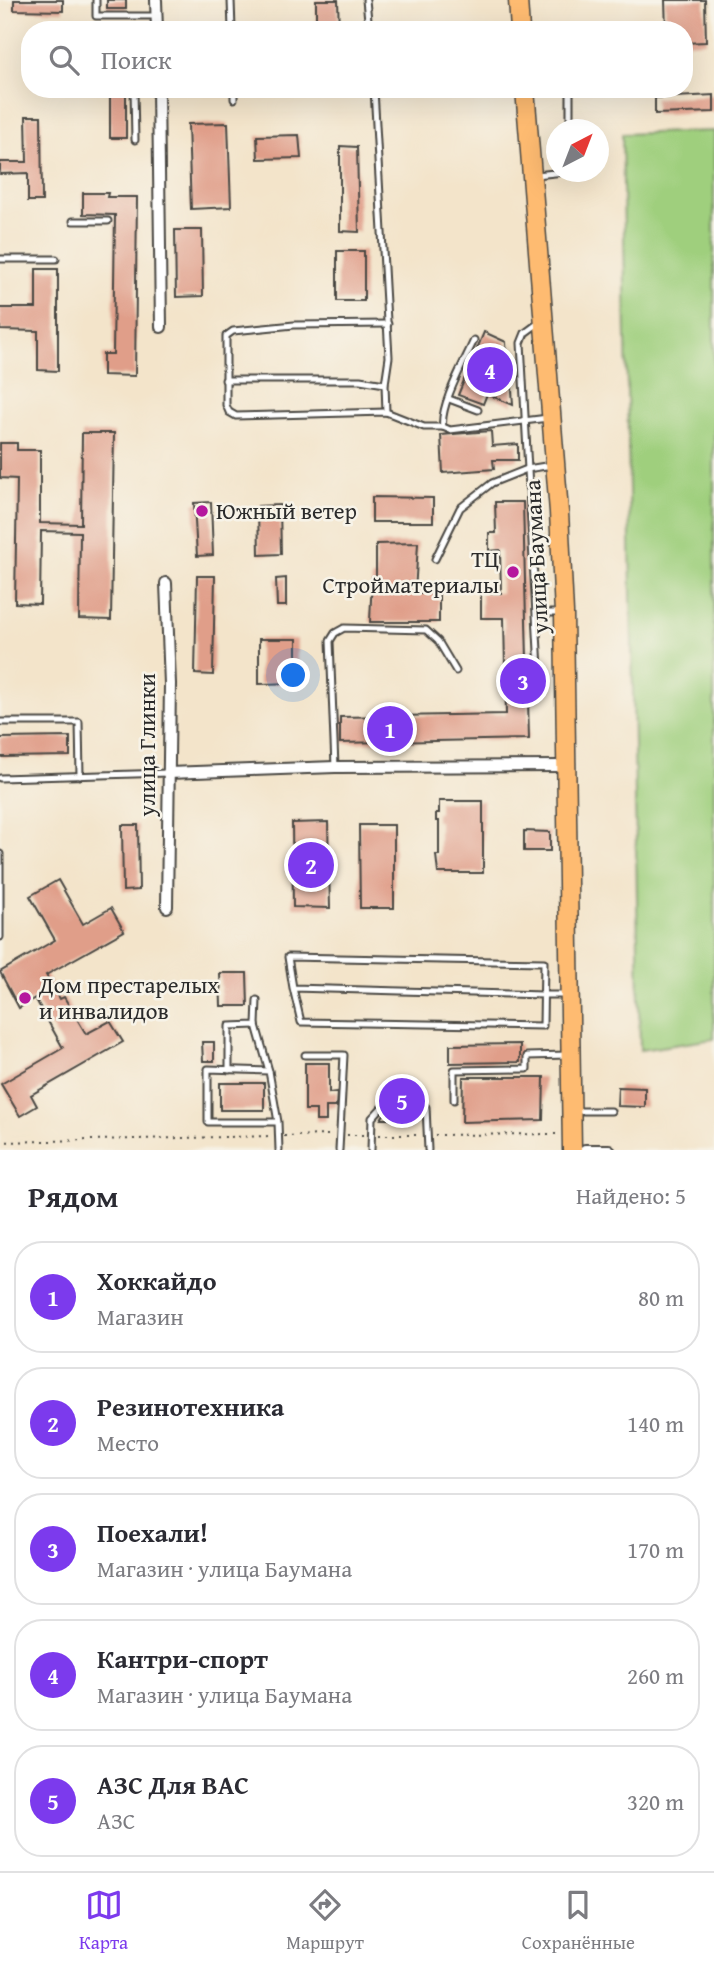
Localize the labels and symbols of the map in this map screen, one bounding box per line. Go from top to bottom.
north arrow [546,119,609,182]
pin: 4 [467,344,513,396]
street label: улица Баумана [515,479,556,636]
place label: Южный ветер [216,494,357,527]
marker: Южный ветер [194,503,210,519]
place label: ТЦ Стройматериалы [322,542,499,601]
marker: ТЦ Стройматериалы [505,564,521,580]
pin: 3 [500,655,546,707]
your location [276,658,310,692]
street label: улица Глинки [130,673,163,818]
pin: 1 [367,703,413,755]
pin: 2 [288,839,334,891]
place label: Дом престарелых и инвалидов [38,968,219,1027]
marker: Дом престарелых и инвалидов [17,990,33,1006]
pin: 5 [379,1075,425,1127]

